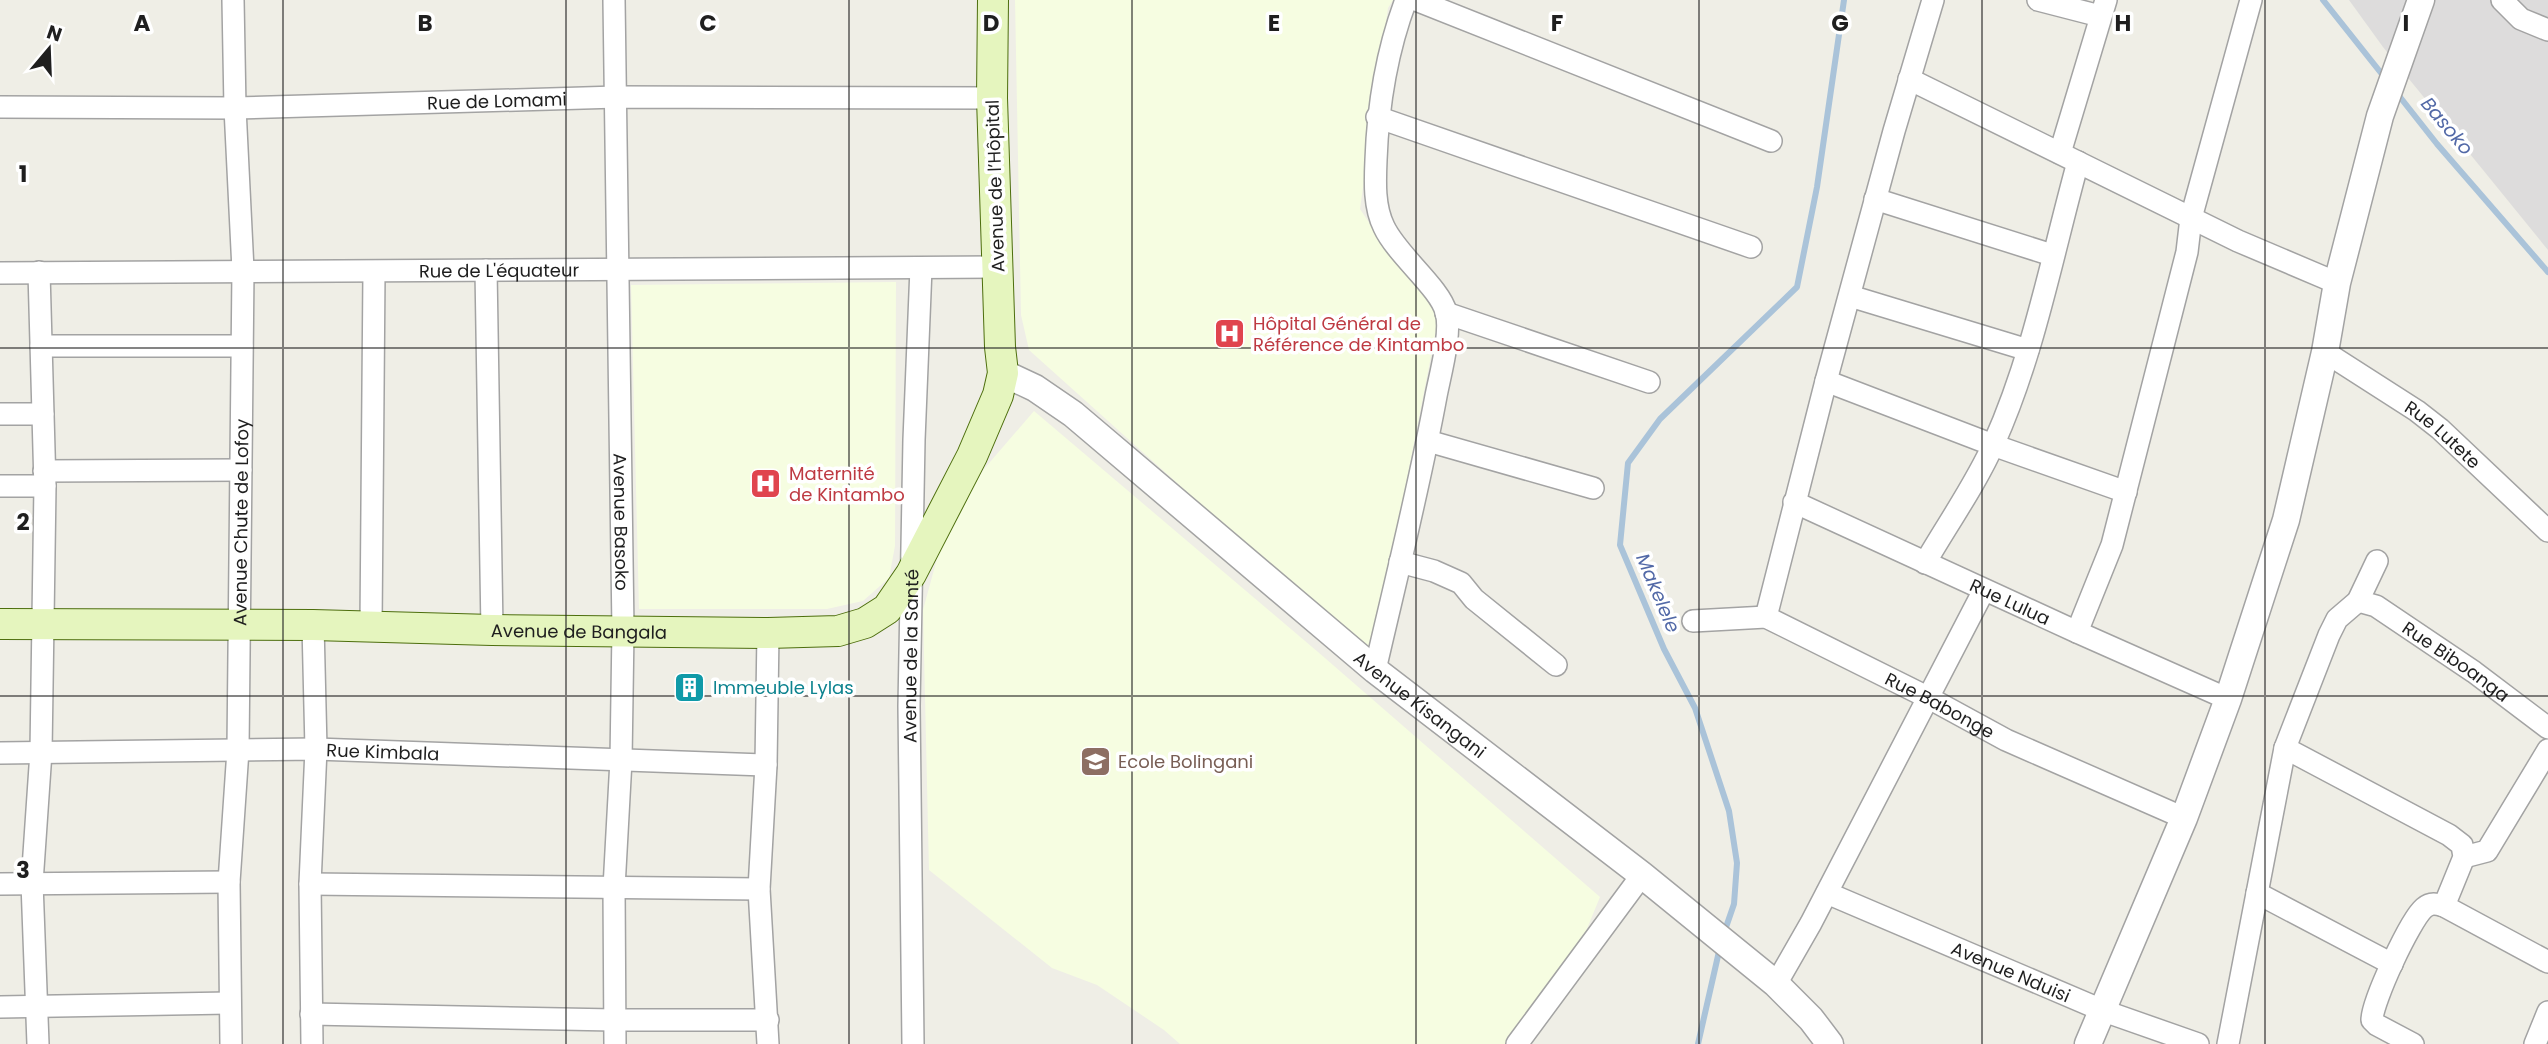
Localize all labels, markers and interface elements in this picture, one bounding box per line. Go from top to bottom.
text: A [134,7,151,39]
text: B [417,7,433,39]
text: C [699,7,717,39]
text: D [983,7,999,39]
text: E [1268,7,1280,39]
text: F [1551,7,1563,39]
text: G [1831,7,1849,39]
text: H [2115,7,2131,39]
text: I [2403,7,2409,39]
north arrow [14,14,84,84]
text: N [43,18,66,48]
street label: Rue de Lomami [427,86,567,115]
water label: Basoko [2415,91,2479,161]
street label: Avenue de l’Hôpital [979,99,1011,273]
text: 1 [19,158,27,190]
street label: Rue de L'équateur [419,257,580,283]
place label: Hôpital Général de Référence de Kintambo [1253,311,1464,357]
hospital icon: Hôpital Général de Référence de Kintambo [1213,316,1247,350]
street label: Rue Lutete [2400,394,2486,474]
street label: Avenue Chute de Lofoy [227,419,254,626]
street label: Avenue Basoko [608,453,635,591]
place label: Maternité de Kintambo [789,461,905,507]
hospital icon: Maternité de Kintambo [749,466,783,500]
text: 2 [16,506,30,538]
water label: Makelele [1629,549,1687,637]
street label: Avenue de la Santé [896,569,924,743]
street label: Rue Lulua [1966,572,2055,631]
street label: Rue Biboanga [2398,615,2515,707]
street label: Avenue de Bangala [491,617,667,644]
street label: Avenue Kisangani [1349,645,1491,764]
street label: Rue Babonge [1881,666,1999,744]
building icon: Immeuble Lylas [673,670,707,704]
place label: Immeuble Lylas [713,675,854,700]
street label: Rue Kimbala [326,737,440,766]
school or university icon: Ecole Bolingani [1078,744,1112,778]
place label: Ecole Bolingani [1118,749,1253,774]
text: 3 [16,854,30,886]
street label: Avenue Nduisi [1948,935,2074,1008]

